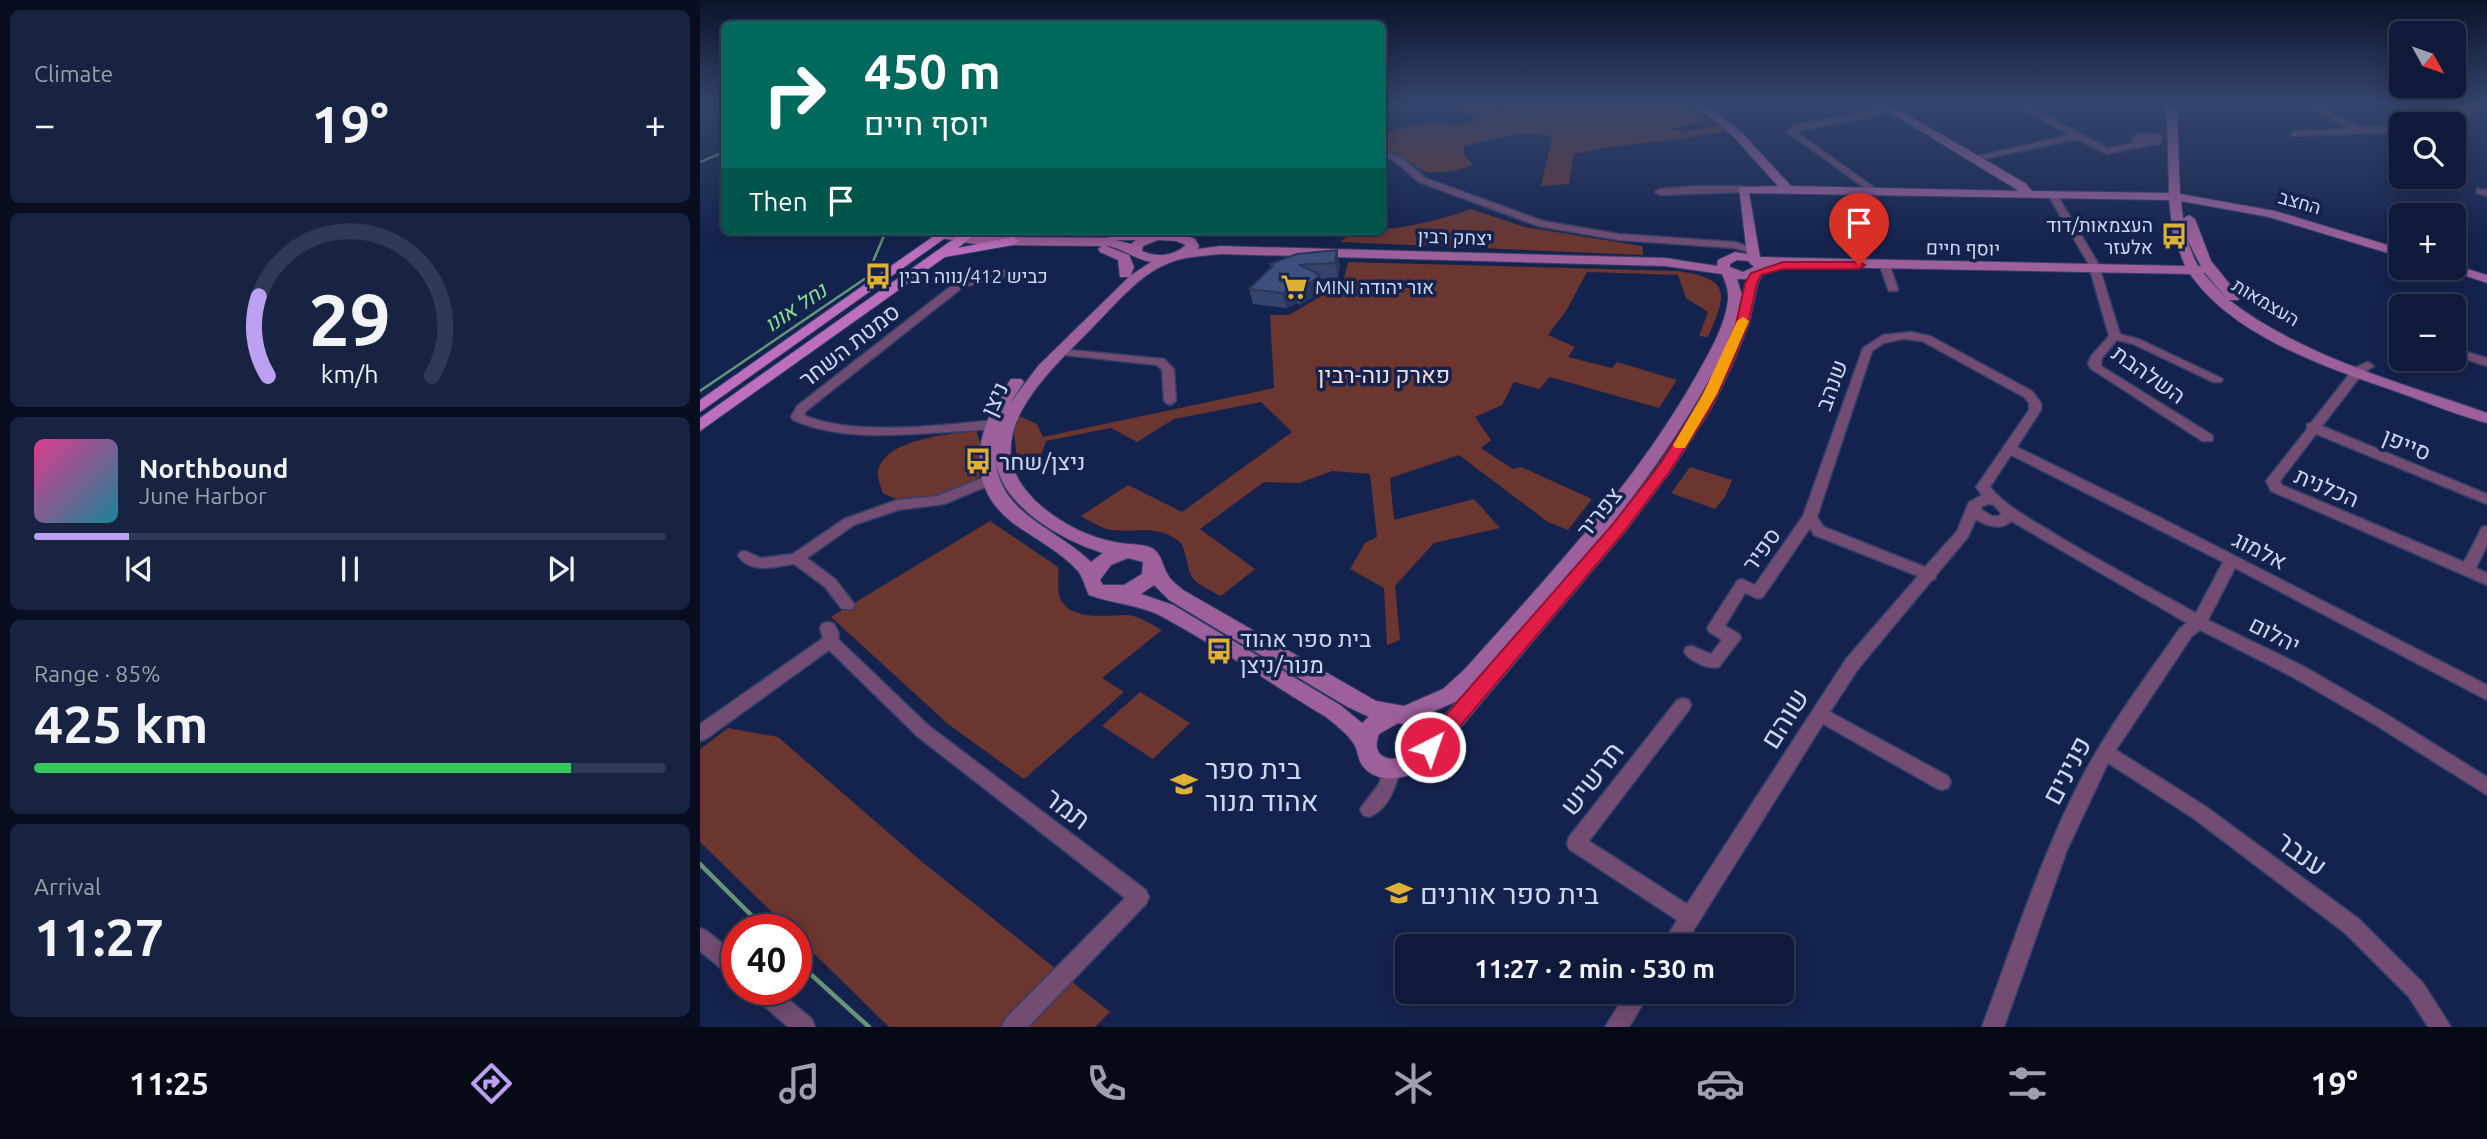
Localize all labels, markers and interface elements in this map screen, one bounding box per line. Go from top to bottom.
north arrow [2389,21,2466,98]
map controls [2389,21,2466,371]
text: 450 m [864,43,1001,98]
icon: right [749,49,840,140]
text: Climate [34,61,113,86]
text: 19° [311,95,389,153]
text: − [34,103,55,145]
text: + [645,103,666,145]
text: יוסף חיים [864,105,989,141]
button: search [2389,112,2466,189]
icon: arrive [822,182,860,220]
street label: החצב [2276,185,2324,219]
text: Then [749,187,808,216]
pin [1829,193,1889,265]
button: + [2389,203,2466,280]
icon: arrive [1840,204,1878,242]
place label: העצמאות/דוד אלעזר [2046,214,2153,258]
bus stop icon: העצמאות/דוד אלעזר [2159,221,2189,251]
street label: יצחק רבין [1417,225,1493,249]
street label: יוסף חיים [1926,236,2000,260]
bus stop icon: כביש 412/נווה רבין [863,261,893,291]
place label: כביש 412/נווה רבין [899,265,1048,287]
supermarket icon: MINI אור יהודה [1279,272,1309,302]
street label: העצמאות [2229,273,2303,331]
place label: MINI אור יהודה [1315,276,1434,298]
water label: נחל אונו [759,277,832,336]
text: 29 [309,279,391,361]
button: − [2389,294,2466,371]
street label: סמטת השחר [794,298,904,392]
street label: השלהבת [2108,340,2190,408]
street label: שנהב [1810,356,1852,414]
text: km/h [321,360,379,388]
park label: פארק נוה-רבין [1318,362,1450,388]
street label: ניצן [975,378,1014,420]
street label: סייפן [2379,423,2435,466]
bus stop icon: ניצן/שחר [963,446,993,476]
place label: ניצן/שחר [999,449,1085,475]
text: Northbound [139,454,288,483]
street label: הכלנית [2291,462,2363,512]
street label: צפריר [1572,482,1626,542]
text: June Harbor [139,483,267,508]
street label: ספיר [1737,523,1785,575]
street label: אלמוג [2229,526,2291,574]
icon: previous [120,550,158,588]
icon: pause [331,550,369,588]
icon: next [542,550,580,588]
street label: יהלום [2245,611,2305,657]
place label: בית ספר אהוד מנור/ניצן [1240,626,1371,678]
bus stop icon: בית ספר אהוד מנור/ניצן [1204,636,1234,666]
text: Range · 85% [34,661,161,686]
street label: שוהם [1754,682,1814,754]
text: 425 km [34,695,208,753]
position arrow [1393,710,1467,784]
street label: פנינים [2035,731,2097,809]
street label: תרשיש [1553,735,1629,821]
place label: בית ספר אהוד מנור [1205,753,1319,816]
school or university icon: בית ספר אהוד מנור [1169,769,1199,799]
street label: תמר [1039,781,1097,835]
street label: ענבר [2271,824,2333,882]
text: Arrival [34,874,101,899]
school or university icon: בית ספר אורנים [1384,878,1414,908]
place label: בית ספר אורנים [1420,878,1599,909]
text: 11:27 [34,908,164,966]
speed limit sign: 40 [721,914,812,1005]
text: 11:27 · 2 min · 530 m [1474,954,1715,983]
icon: directions [467,1059,516,1108]
icon: music [775,1059,824,1108]
icon: phone [1082,1059,1131,1108]
icon: climate [1389,1059,1438,1108]
icon: car [1696,1059,1745,1108]
icon: filters [2003,1059,2052,1108]
text: 11:25 [129,1065,209,1101]
text: 19° [2310,1065,2358,1101]

